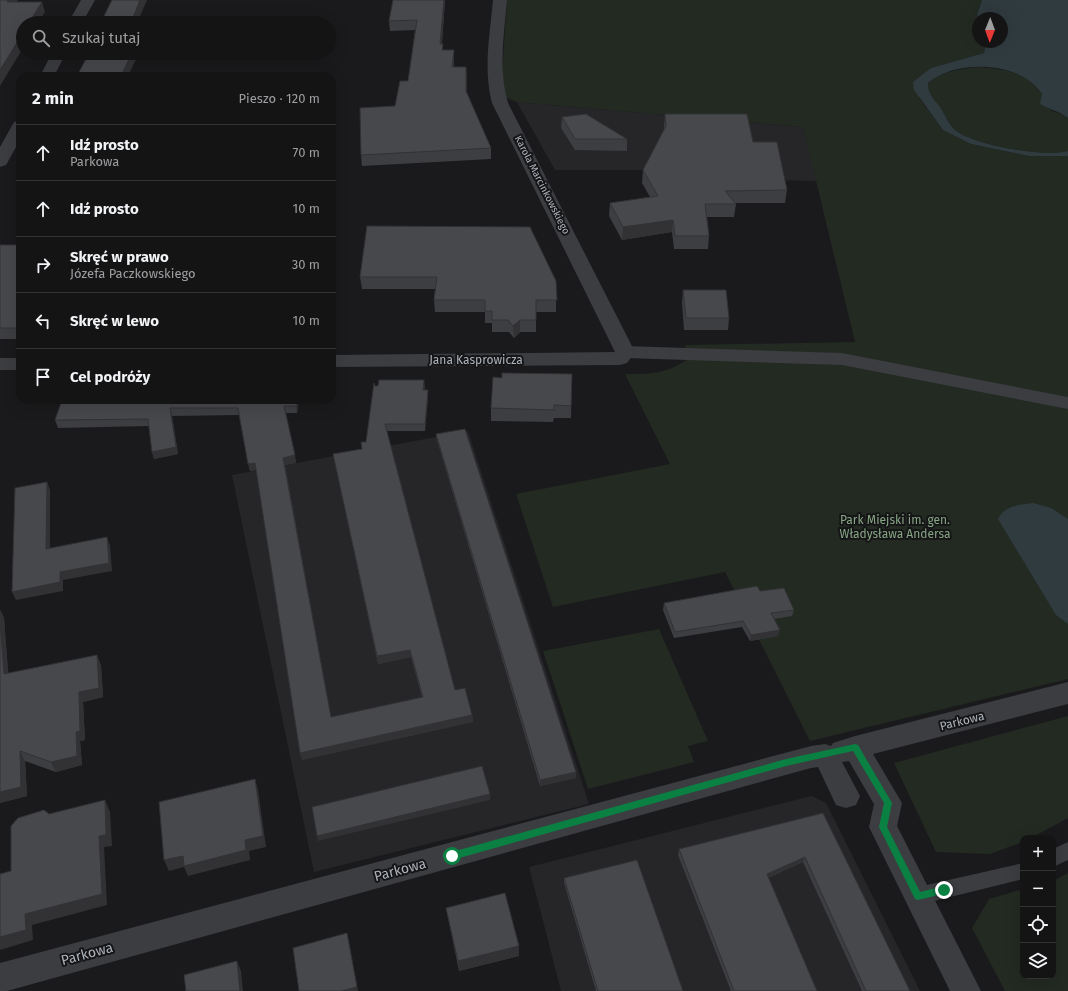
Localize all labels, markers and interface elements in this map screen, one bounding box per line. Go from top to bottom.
north arrow [972,12,1008,48]
search box [16,16,336,60]
icon: search [30,27,52,49]
text: Szukaj tutaj [62,29,140,47]
text: 2 min [32,88,74,109]
text: Pieszo · 120 m [239,91,320,106]
street label: Karola Marcinkowskiego [512,134,572,236]
text: Idź prosto [70,136,139,154]
icon: ahead [32,142,54,164]
text: 70 m [293,145,320,160]
text: Parkowa [70,154,119,169]
icon: ahead [32,198,54,220]
text: Idź prosto [70,200,139,218]
text: 10 m [293,201,320,216]
text: Skręć w prawo [70,248,169,266]
icon: right [32,254,54,276]
text: 30 m [292,257,320,272]
text: Józefa Paczkowskiego [70,266,196,281]
icon: left [32,310,54,332]
text: Skręć w lewo [70,312,159,330]
text: 10 m [293,313,320,328]
street label: Jana Kasprowicza [429,353,523,367]
icon: arrive [32,366,54,388]
text: Cel podróży [70,368,150,386]
park label: Park Miejski im. gen. Władysława Andersa [840,513,950,541]
street label: Parkowa [938,709,986,733]
map controls [1020,835,1056,979]
button: + [1020,835,1056,871]
route start [443,847,461,865]
street label: Parkowa [372,855,428,885]
button: − [1020,871,1056,907]
route end [935,881,953,899]
button: locate [1020,907,1056,943]
street label: Parkowa [59,939,115,969]
button: layers [1020,943,1056,979]

